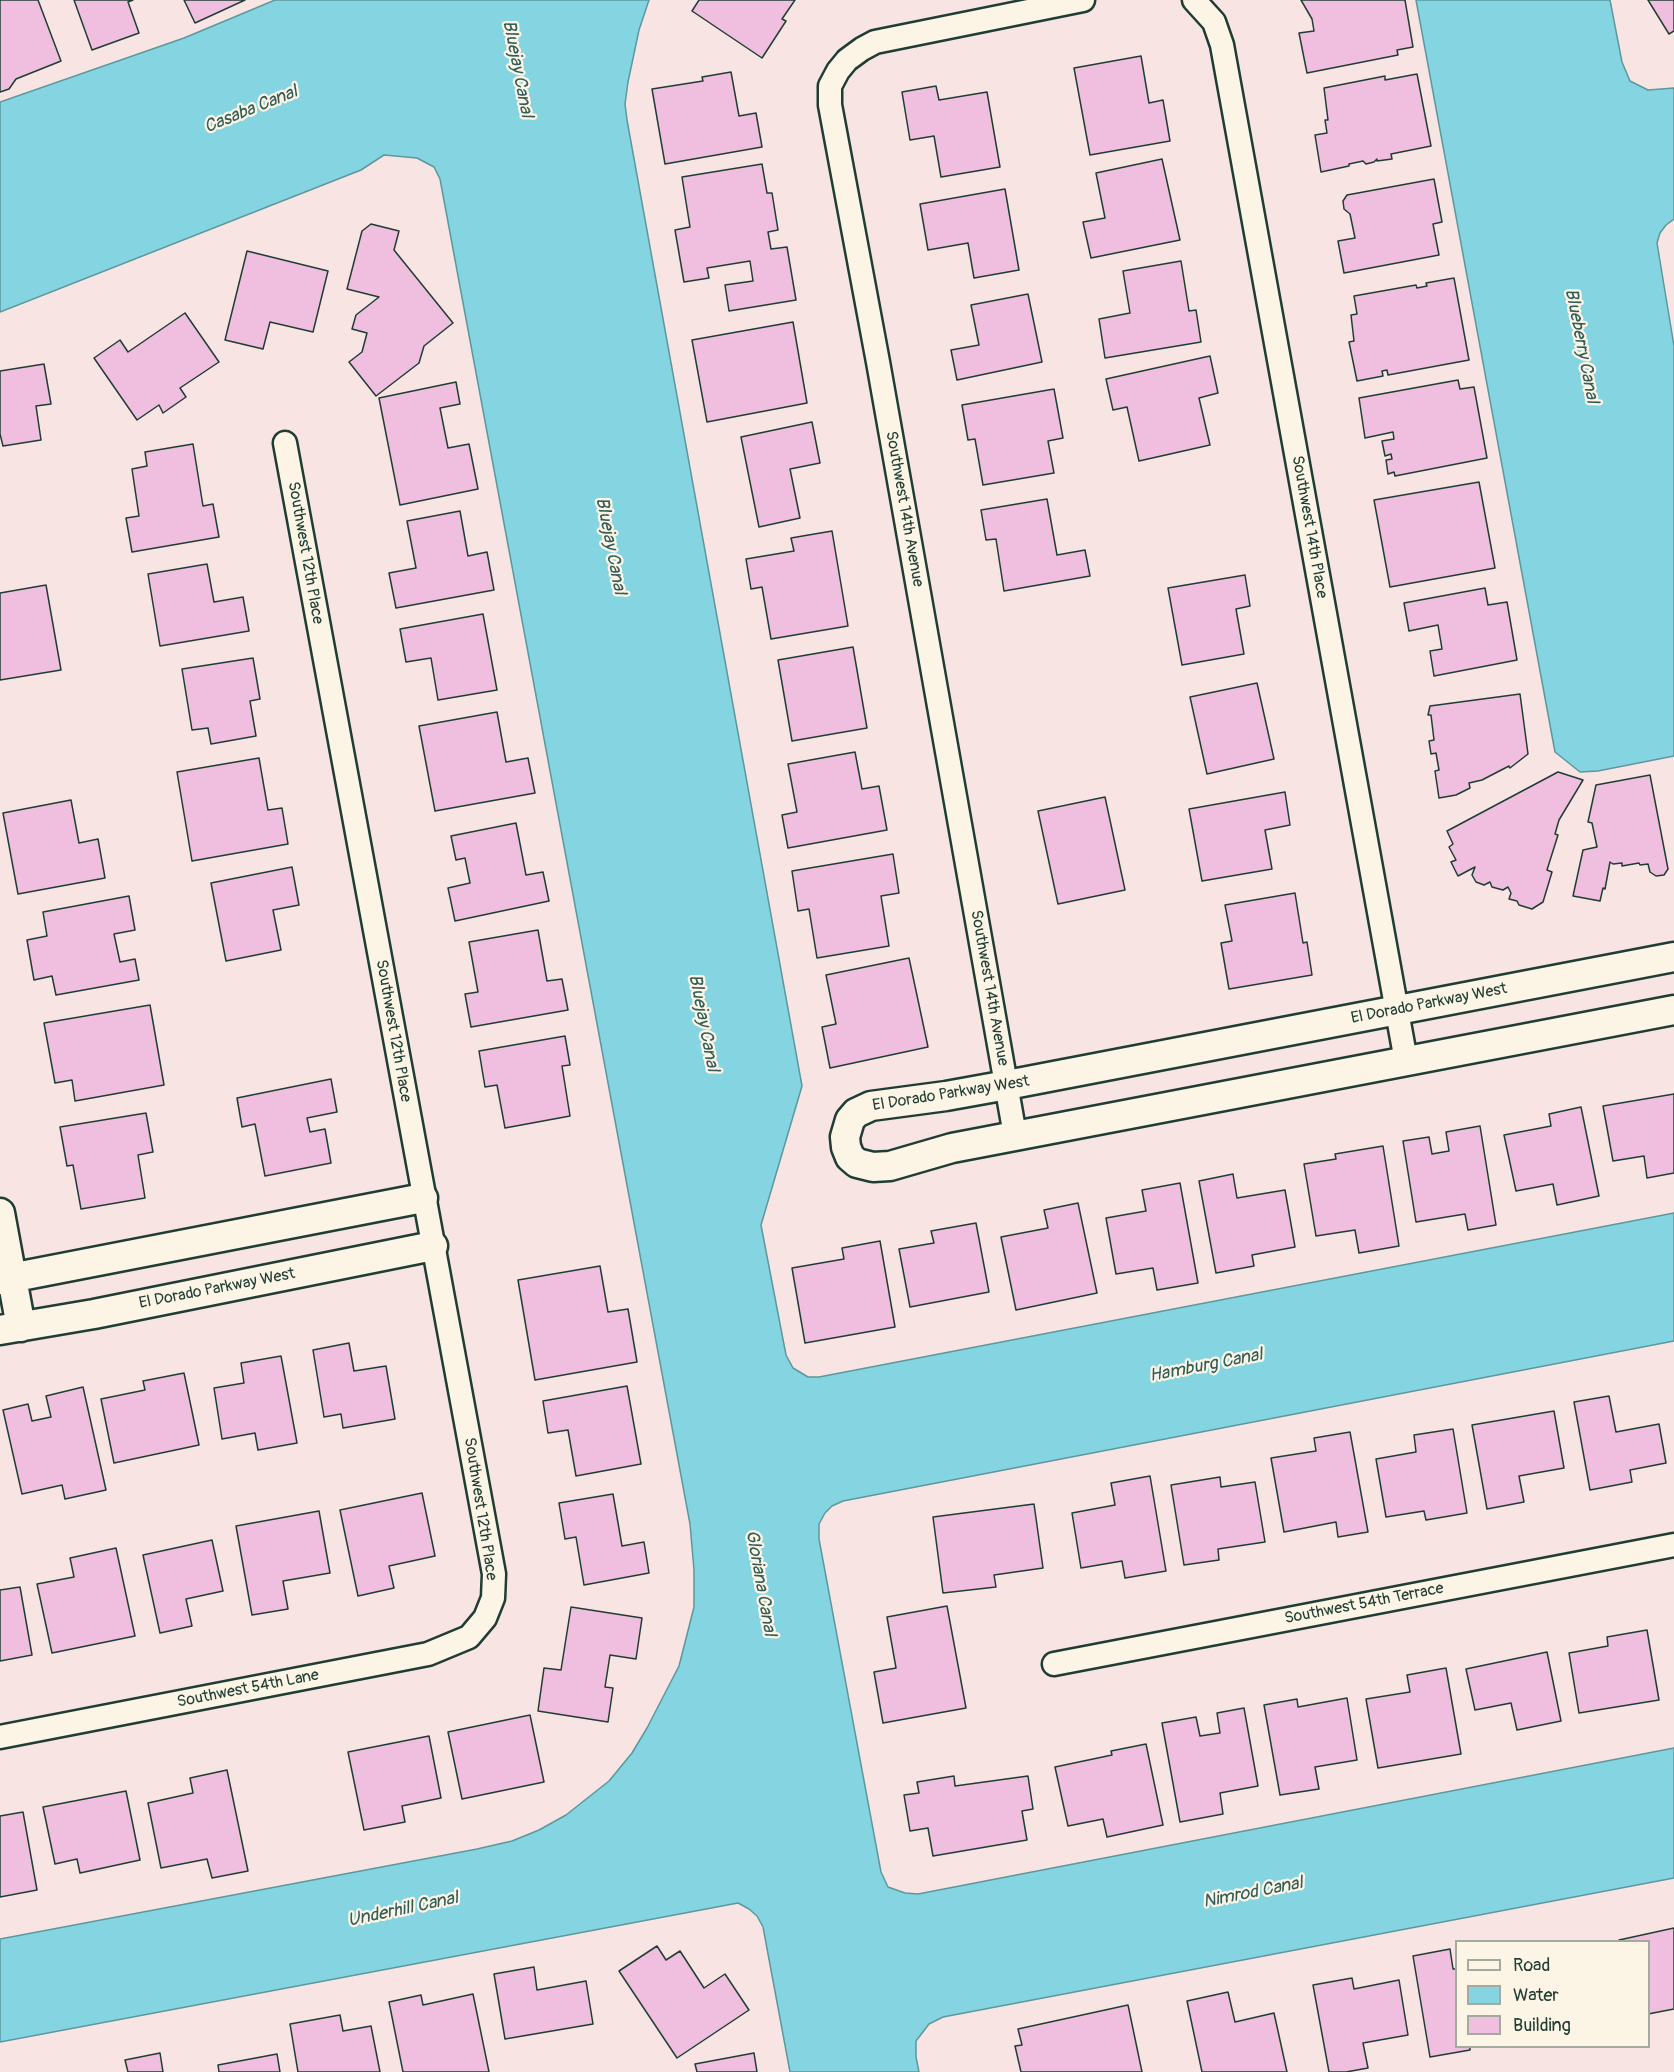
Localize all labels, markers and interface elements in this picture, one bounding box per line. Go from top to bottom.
water label: Bluejay Canal [497,19,537,119]
water label: Casaba Canal [201,81,301,139]
water label: Blueberry Canal [1559,287,1603,405]
street label: Southwest 14th Avenue [881,430,927,588]
street label: Southwest 14th Place [1287,454,1331,600]
street label: Southwest 12th Place [283,480,327,626]
water label: Bluejay Canal [590,496,630,596]
street label: Southwest 14th Avenue [966,909,1012,1067]
street label: Southwest 12th Place [371,958,415,1104]
water label: Bluejay Canal [683,973,723,1073]
street label: El Dorado Parkway West [1349,979,1509,1029]
street label: El Dorado Parkway West [871,1072,1031,1116]
street label: El Dorado Parkway West [137,1264,297,1314]
water label: Hamburg Canal [1148,1344,1264,1388]
street label: Southwest 12th Place [459,1436,501,1582]
water label: Gloriana Canal [740,1528,780,1638]
street label: Southwest 54th Terrace [1283,1579,1445,1629]
street label: Southwest 54th Lane [175,1666,321,1712]
water label: Nimrod Canal [1201,1873,1305,1913]
water label: Underhill Canal [346,1888,460,1932]
legend [1455,1940,1650,2048]
text: Road [1513,1954,1550,1977]
text: Water [1513,1984,1559,2007]
text: Building [1513,2014,1571,2037]

